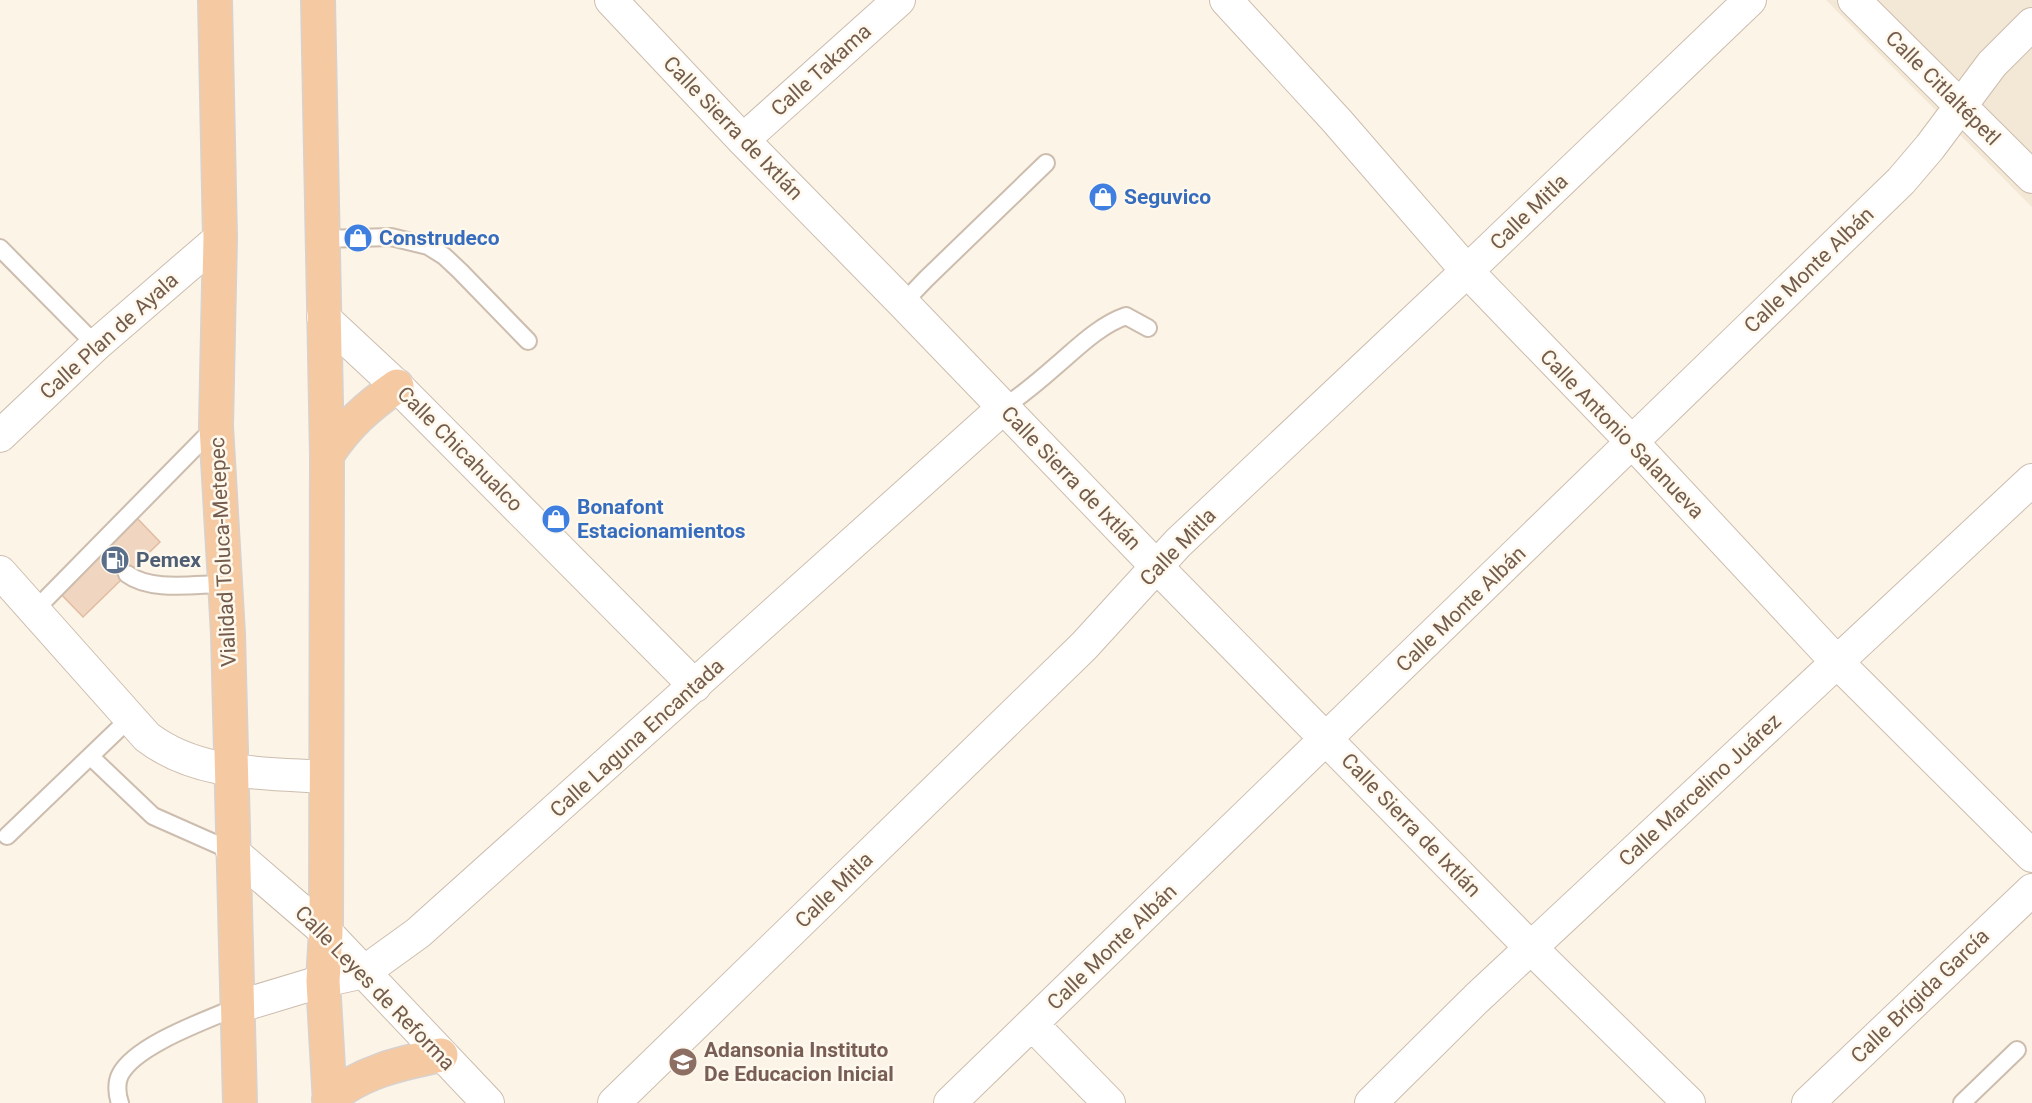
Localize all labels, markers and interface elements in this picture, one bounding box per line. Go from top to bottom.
street label: Calle Takama [766,19,876,121]
street label: Calle Citlaltépetl [1881,26,2005,150]
street label: Calle Sierra de Ixtlán [658,51,808,205]
street label: Calle Mitla [1485,169,1573,255]
shop icon: Seguvico [1087,181,1119,213]
place label: Seguvico [1124,185,1211,209]
street label: Calle Monte Albán [1739,202,1879,338]
shop icon: Construdeco [342,222,374,254]
place label: Construdeco [379,226,500,250]
street label: Calle Plan de Ayala [35,268,183,404]
street label: Calle Antonio Salanueva [1535,345,1709,523]
street label: Calle Chicahualco [392,381,528,517]
street label: Calle Sierra de Ixtlán [996,401,1146,555]
street label: Vialidad Toluca-Metepec [205,437,241,667]
place label: Bonafont Estacionamientos [577,495,746,543]
shop icon: Bonafont Estacionamientos [540,503,572,535]
street label: Calle Mitla [1135,503,1221,591]
street label: Calle Monte Albán [1391,541,1531,677]
fuel station icon: Pemex [99,544,131,576]
place label: Pemex [136,548,201,572]
street label: Calle Laguna Encantada [545,654,729,822]
street label: Calle Marcelino Juárez [1614,709,1786,871]
street label: Calle Sierra de Ixtlán [1336,748,1486,902]
street label: Calle Mitla [790,847,878,933]
street label: Calle Monte Albán [1042,879,1182,1015]
street label: Calle Leyes de Reforma [290,901,460,1075]
street label: Calle Brígida García [1846,924,1994,1068]
place label: Adansonia Instituto De Educacion Inicial [704,1038,894,1086]
school or university icon: Adansonia Instituto De Educacion Inicial [667,1046,699,1078]

